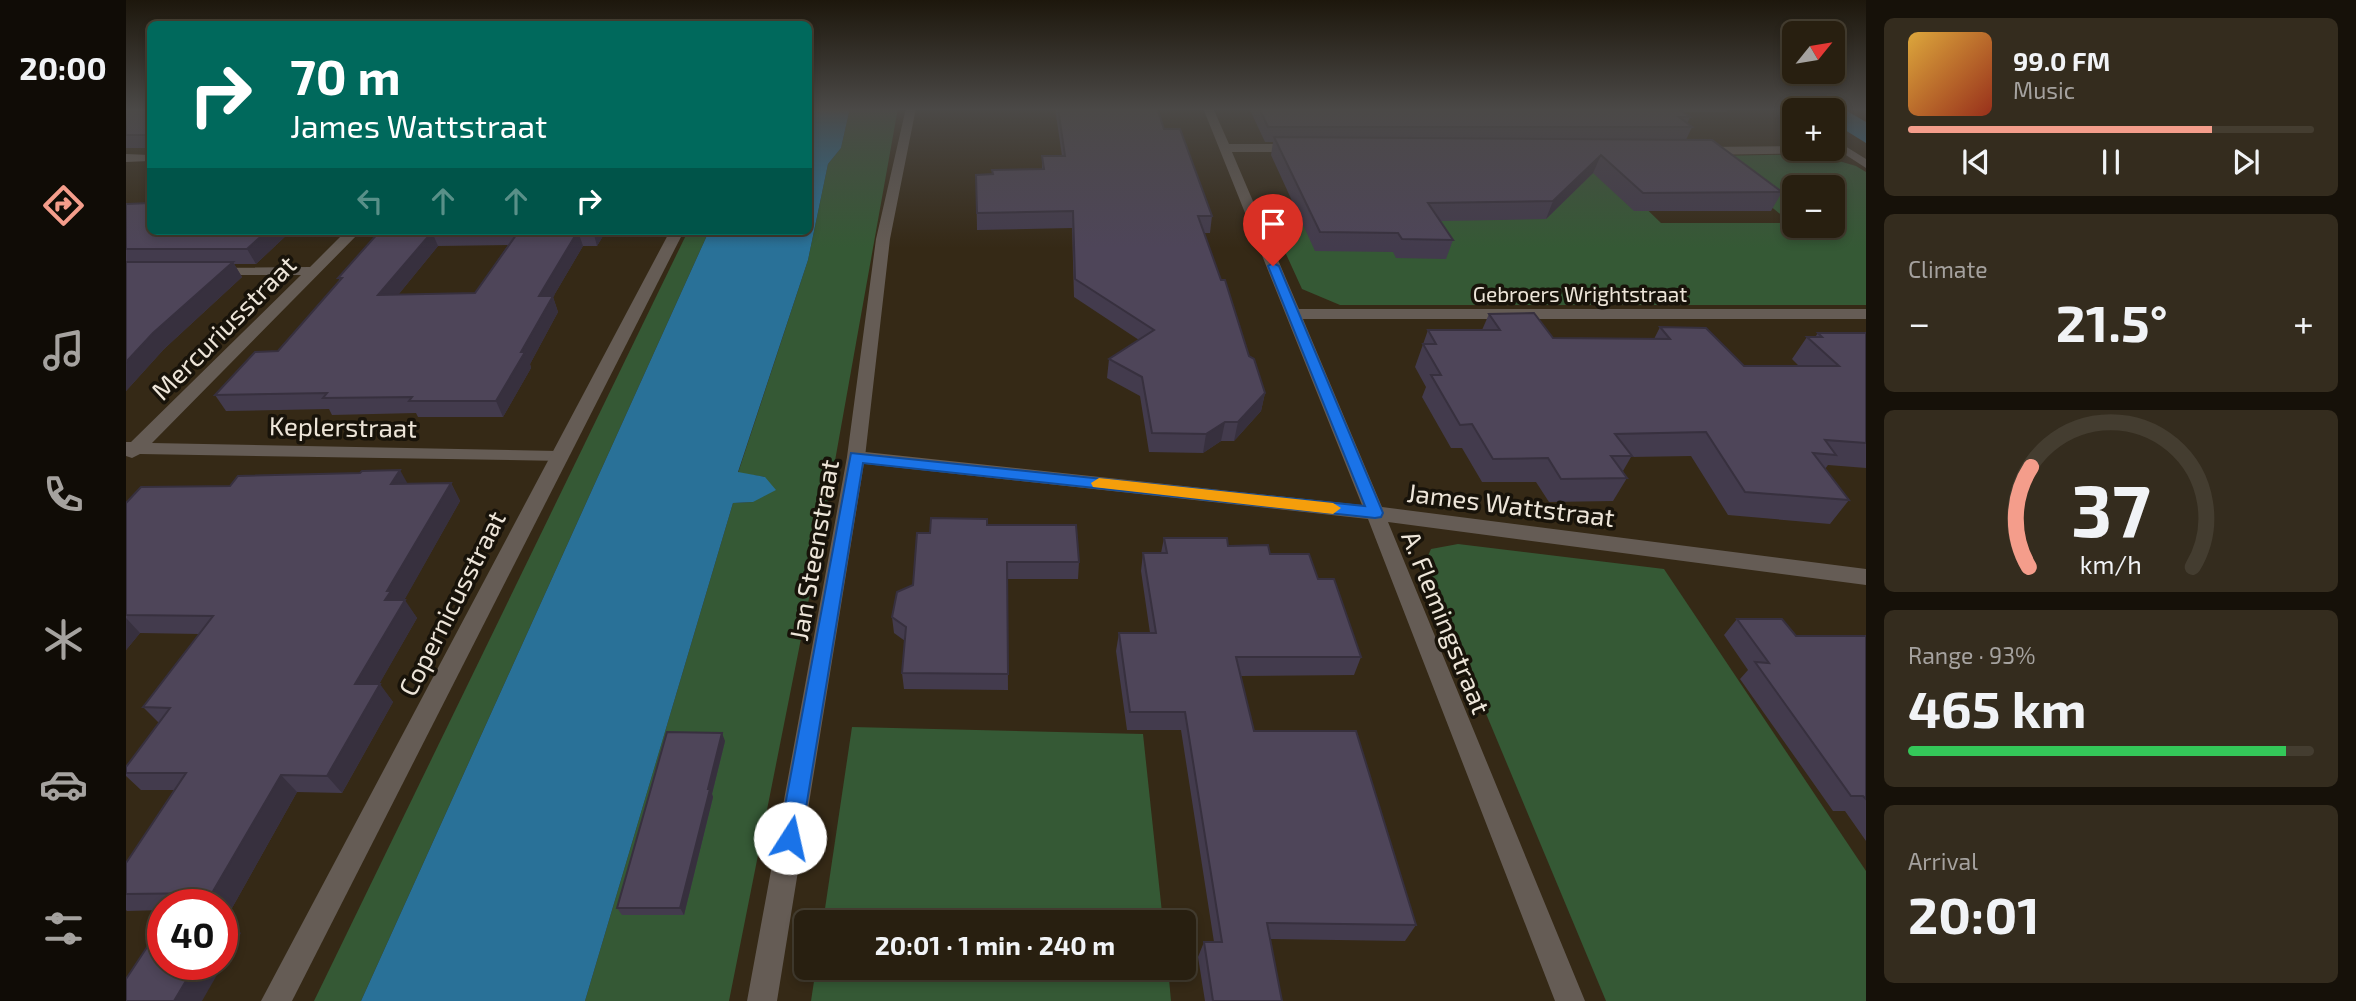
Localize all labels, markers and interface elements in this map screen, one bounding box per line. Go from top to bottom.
north arrow [1782,21,1844,84]
map controls [1782,21,1845,238]
text: 99.0 FM [2013,45,2110,76]
text: 70 m [290,46,401,105]
text: 20:00 [19,48,107,86]
icon: right [175,49,266,140]
text: Music [2013,76,2075,104]
button: + [1782,98,1845,161]
text: James Wattstraat [290,106,547,144]
icon: previous [1957,143,1995,181]
icon: pause [2092,143,2130,181]
icon: next [2227,143,2265,181]
button: − [1782,175,1845,238]
icon: directions [39,181,88,230]
icon: left [351,182,389,220]
icon: ahead [424,182,462,220]
icon: ahead [497,182,535,220]
icon: right [570,182,608,220]
pin [1243,194,1303,266]
icon: arrive [1254,205,1292,243]
street label: Mercuriusstraat [144,248,302,406]
text: Climate [1908,255,1988,283]
street label: Gebroers Wrightstraat [1473,281,1687,306]
text: 21.5° [2056,290,2168,352]
text: − [1908,299,1930,345]
text: + [2293,299,2314,345]
icon: music [39,326,88,375]
street label: Keplerstraat [269,409,417,443]
street label: Jan Steenstraat [782,457,844,643]
text: 37 [2071,464,2151,552]
icon: phone [39,470,88,519]
street label: James Wattstraat [1405,476,1617,532]
street label: Copernicusstraat [391,505,511,701]
street label: A. Flemingstraat [1396,526,1498,718]
text: km/h [2080,548,2142,578]
icon: climate [39,615,88,664]
text: Range · 93% [1908,641,2036,669]
text: 465 km [1908,676,2087,738]
icon: car [39,760,88,809]
position arrow [753,801,827,875]
text: Arrival [1908,847,1978,875]
text: 20:01 [1908,882,2040,944]
speed limit sign: 40 [147,889,238,980]
icon: filters [39,904,88,953]
text: 20:01 · 1 min · 240 m [875,929,1115,960]

